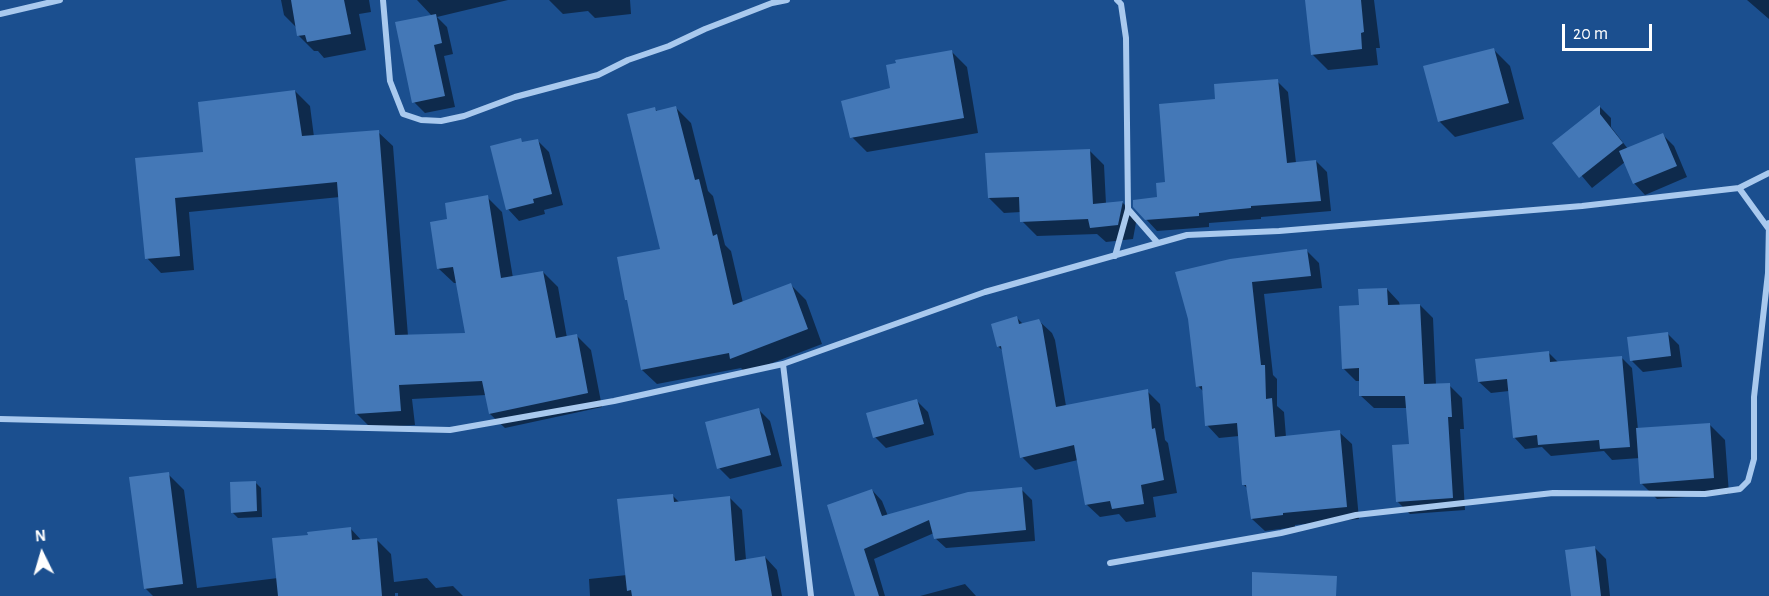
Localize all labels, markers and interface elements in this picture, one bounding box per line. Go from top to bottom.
scale bar [1565,12,1655,50]
text: 20 m [1573,25,1608,43]
north arrow [12,524,72,584]
text: N [34,528,47,545]

